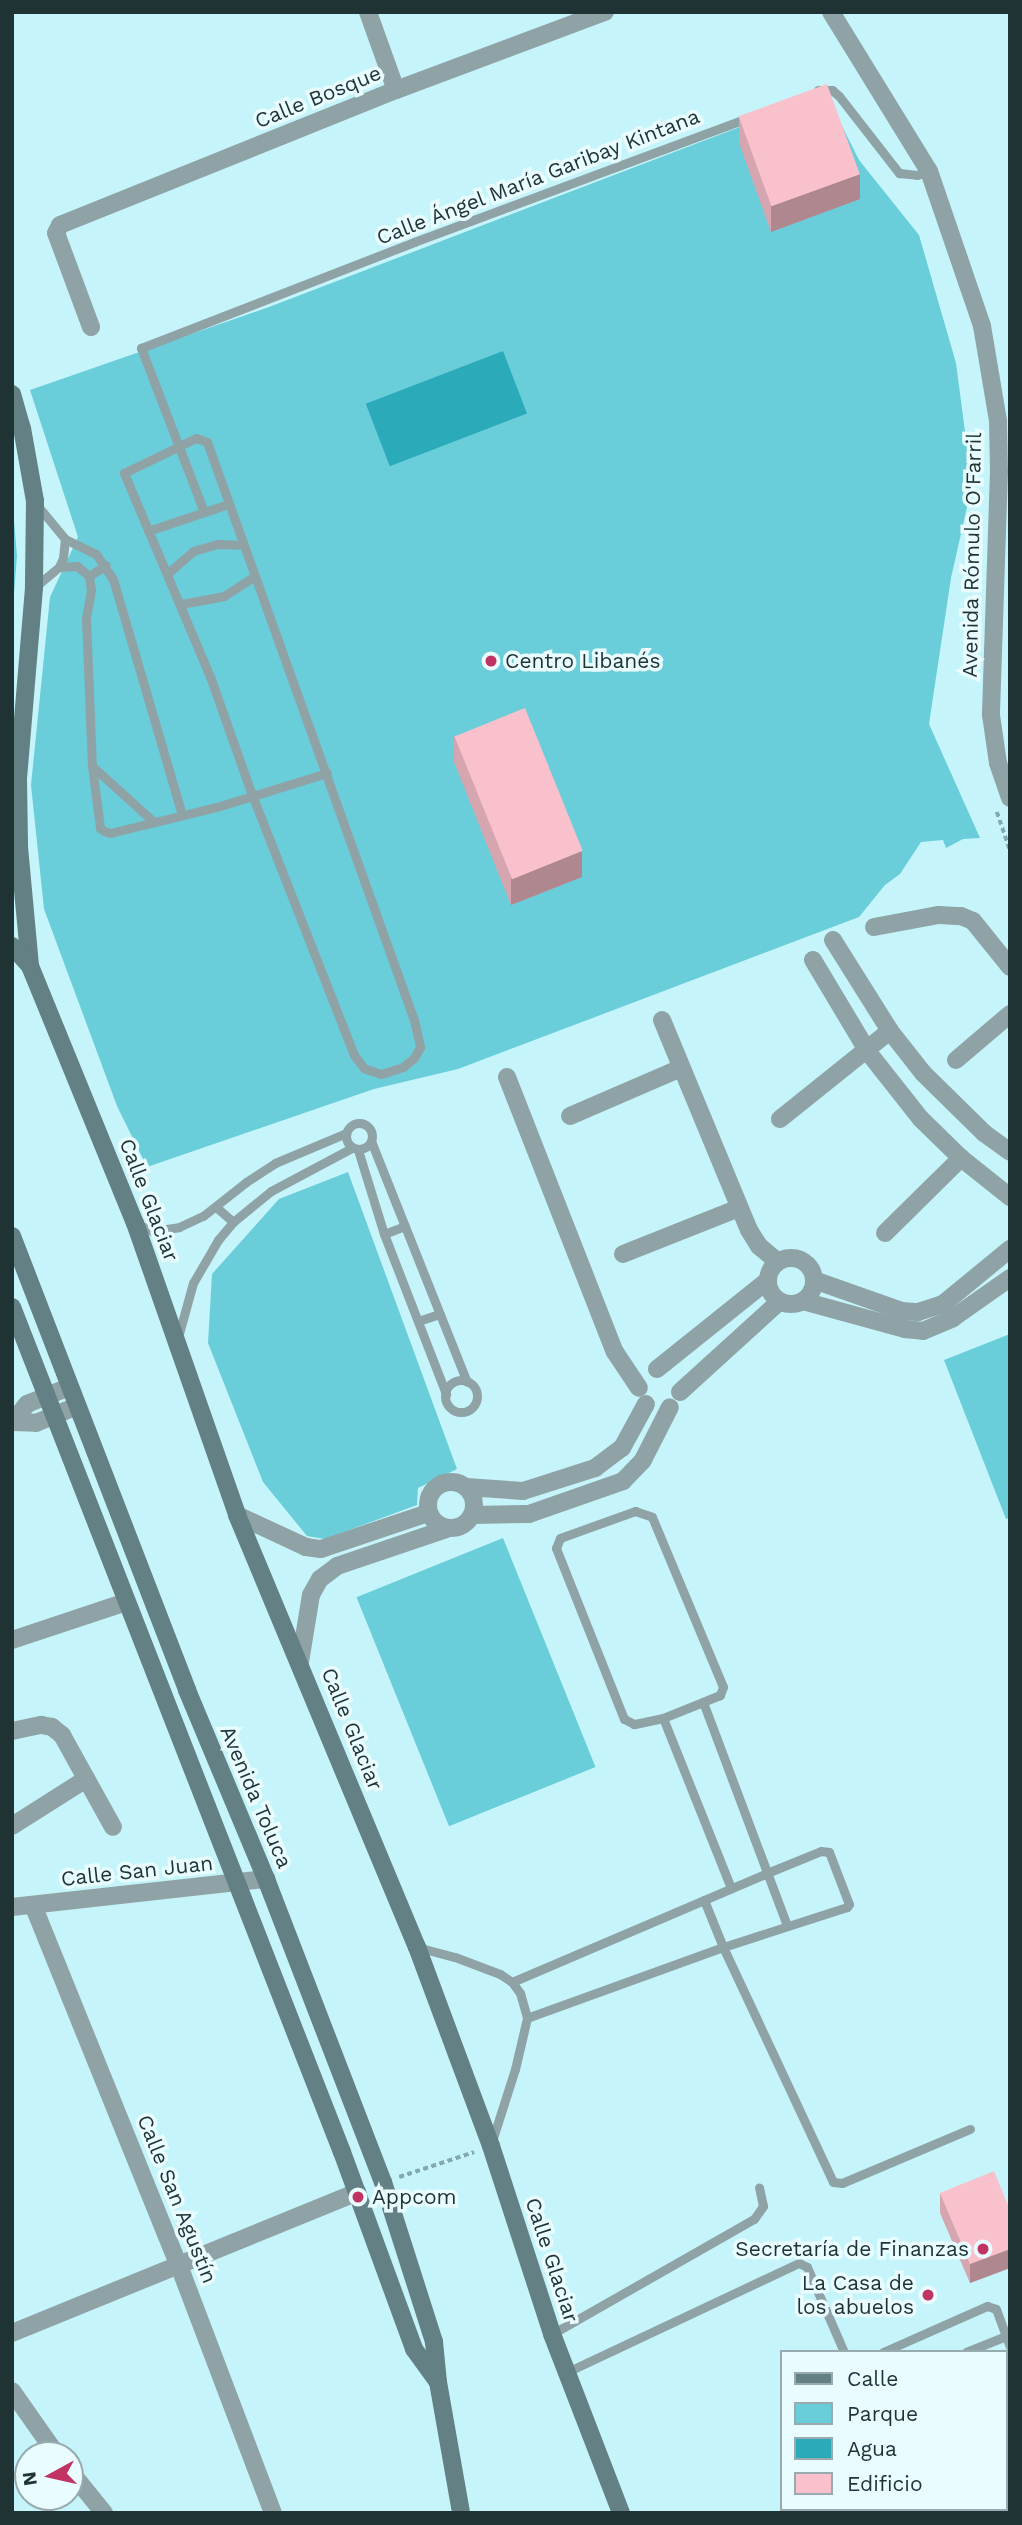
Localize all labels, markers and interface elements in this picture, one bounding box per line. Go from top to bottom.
street label: Calle Bosque [251,60,385,134]
street label: Calle Ángel María Garibay Kintana [372,103,704,251]
street label: Avenida Rómulo O'Farril [957,432,987,678]
place label: Centro Libanés [505,648,661,674]
marker: Centro Libanés [483,653,499,669]
street label: Calle Glaciar [114,1135,184,1265]
street label: Calle Glaciar [316,1664,388,1794]
street label: Avenida Toluca [215,1722,297,1872]
street label: Calle San Juan [59,1850,215,1892]
street label: Calle San Agustín [132,2111,222,2287]
place label: Appcom [372,2184,457,2210]
marker: Appcom [350,2189,366,2205]
street label: Calle Glaciar [520,2194,584,2326]
place label: Secretaría de Finanzas [735,2236,969,2262]
marker: Secretaría de Finanzas [975,2241,991,2257]
place label: La Casa de los abuelos [797,2270,914,2320]
marker: La Casa de los abuelos [920,2287,936,2303]
legend [780,2350,1008,2511]
text: Calle [847,2366,898,2391]
text: Parque [847,2401,918,2426]
text: Agua [847,2436,897,2461]
north arrow [14,2441,84,2511]
text: N [17,2470,42,2487]
text: Edificio [847,2471,923,2496]

